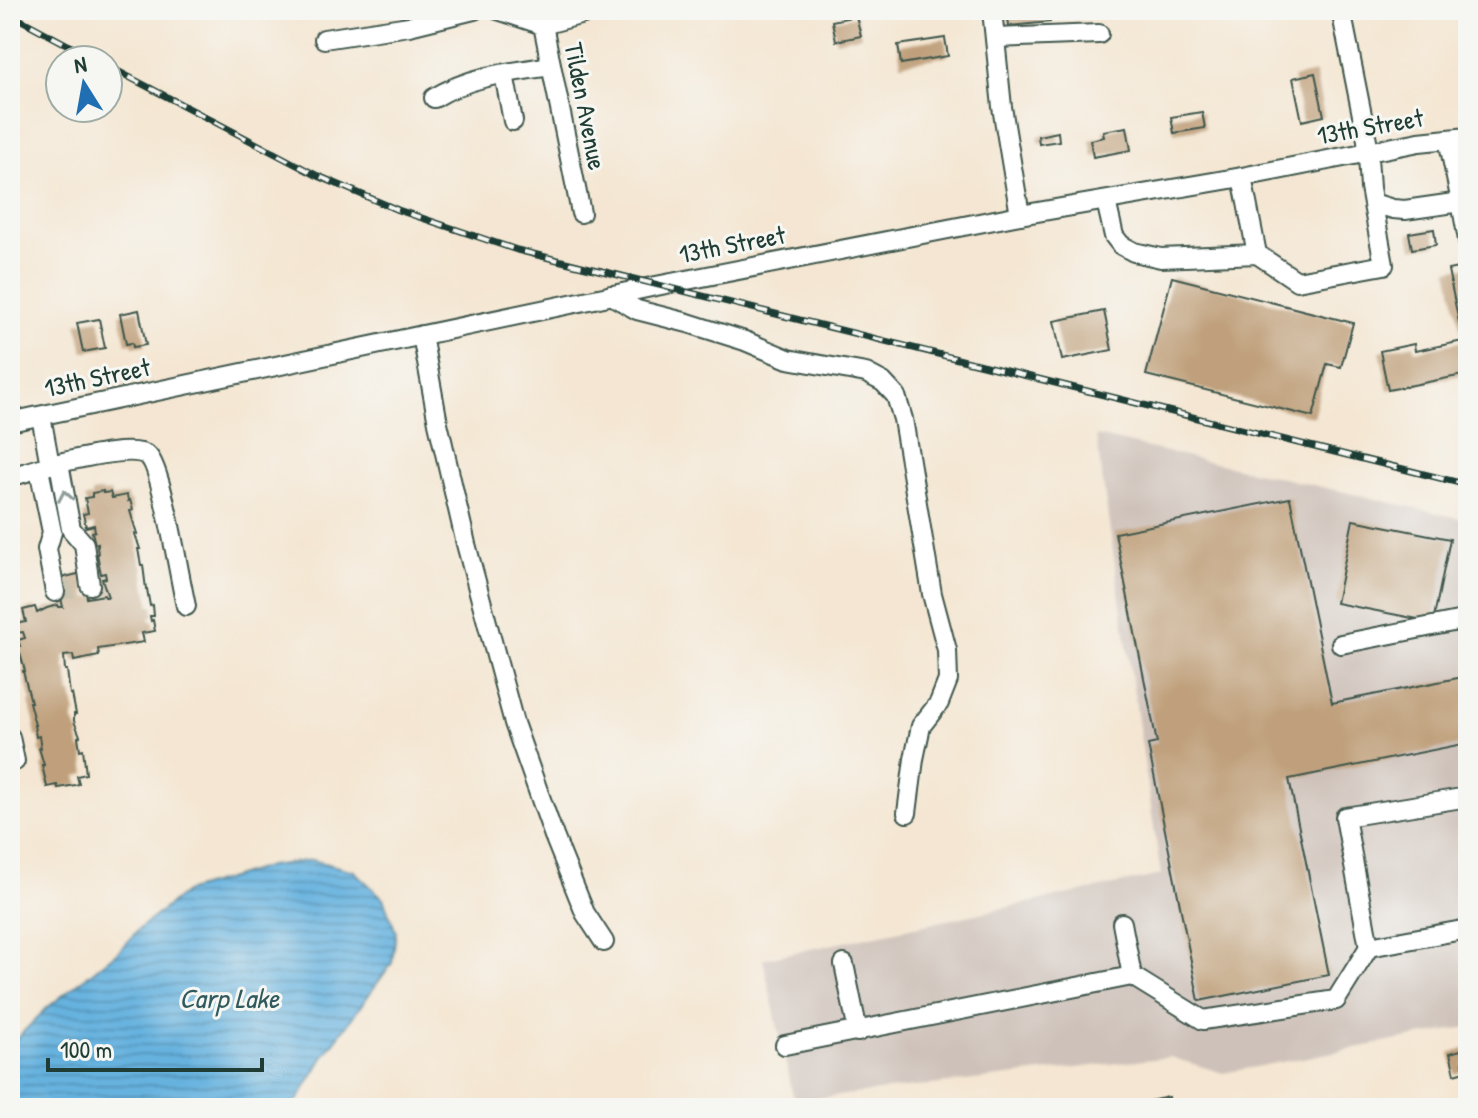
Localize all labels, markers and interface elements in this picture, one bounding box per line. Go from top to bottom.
street label: Tilden Avenue [557,39,615,173]
north arrow [44,44,124,124]
text: N [72,48,89,80]
street label: 13th Street [1314,99,1427,153]
street label: 13th Street [676,216,789,271]
street label: 13th Street [41,348,154,405]
one-way arrow [58,489,75,503]
water label: Carp Lake [179,979,281,1017]
scale bar [48,1022,262,1072]
text: 100 m [60,1033,112,1065]

